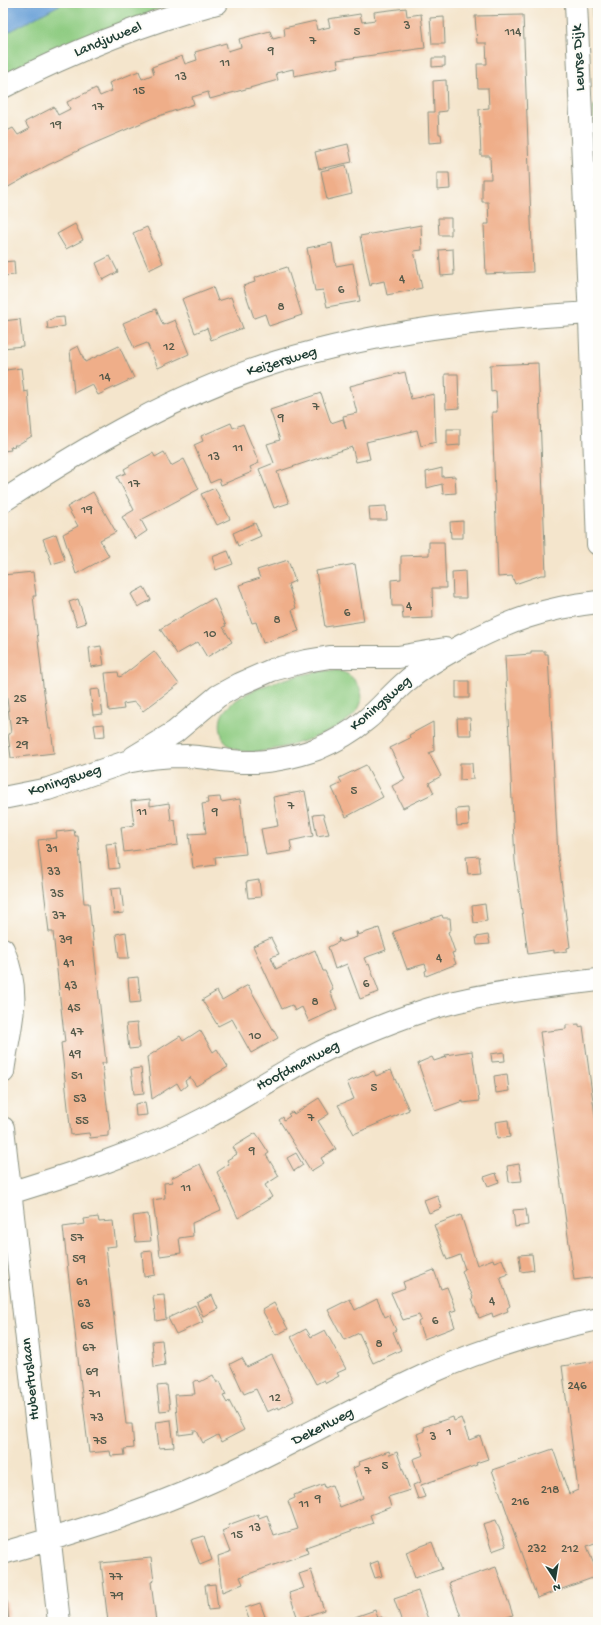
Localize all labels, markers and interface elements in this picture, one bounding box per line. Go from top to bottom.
street label: Landjuweel [71,18,145,62]
house number: 3 [403,19,411,34]
street label: Leurse Dijk [568,23,590,92]
house number: 5 [354,25,361,40]
house number: 114 [504,25,521,40]
house number: 7 [309,34,318,49]
house number: 9 [267,44,275,59]
house number: 11 [219,56,230,71]
house number: 13 [174,70,187,85]
house number: 15 [132,84,145,99]
house number: 17 [91,100,105,115]
house number: 19 [49,118,62,133]
house number: 4 [399,272,405,287]
house number: 6 [338,283,345,298]
house number: 8 [277,300,285,315]
house number: 12 [162,340,175,355]
street label: Keizersweg [245,343,319,381]
house number: 14 [98,370,111,385]
house number: 7 [312,400,321,415]
house number: 9 [277,411,285,426]
house number: 11 [232,441,243,456]
house number: 13 [207,450,220,465]
house number: 17 [127,477,141,492]
house number: 19 [80,503,93,518]
house number: 4 [406,599,412,614]
house number: 6 [344,606,351,621]
house number: 8 [273,613,281,628]
house number: 10 [203,627,217,642]
street label: Koningsweg [347,672,415,736]
house number: 25 [13,692,27,707]
house number: 27 [15,714,30,729]
house number: 29 [16,738,29,753]
street label: Koningsweg [26,761,104,801]
house number: 5 [351,784,358,799]
house number: 7 [287,799,296,814]
house number: 11 [136,805,147,820]
house number: 9 [211,805,219,820]
house number: 31 [45,842,58,857]
house number: 33 [46,865,61,880]
house number: 35 [49,887,64,902]
house number: 37 [51,909,67,924]
house number: 39 [58,933,73,948]
house number: 4 [436,951,442,966]
house number: 41 [63,956,75,971]
house number: 6 [363,977,370,992]
house number: 43 [65,979,78,994]
house number: 8 [311,995,319,1010]
house number: 45 [68,1001,81,1016]
house number: 47 [71,1025,85,1040]
house number: 10 [248,1029,262,1044]
street label: Hoofdmanweg [253,1037,343,1095]
house number: 49 [69,1047,82,1062]
house number: 51 [71,1069,83,1084]
house number: 5 [371,1081,378,1096]
house number: 53 [73,1092,87,1107]
house number: 7 [307,1111,316,1126]
house number: 55 [75,1114,89,1129]
house number: 9 [248,1144,256,1159]
house number: 11 [180,1181,191,1196]
house number: 57 [70,1231,85,1246]
house number: 59 [72,1252,86,1267]
house number: 61 [76,1275,88,1290]
house number: 4 [489,1294,495,1309]
house number: 63 [77,1297,91,1312]
house number: 6 [432,1314,439,1329]
house number: 65 [80,1319,94,1334]
street label: Hubertuslaan [18,1337,44,1421]
house number: 8 [375,1337,383,1352]
house number: 67 [82,1341,97,1356]
house number: 69 [85,1365,99,1380]
house number: 246 [567,1379,587,1394]
house number: 71 [88,1387,101,1402]
house number: 12 [268,1391,281,1406]
street label: Dekenweg [288,1404,357,1451]
house number: 73 [89,1411,104,1426]
house number: 1 [445,1425,452,1440]
house number: 3 [429,1430,437,1445]
house number: 75 [92,1434,107,1449]
house number: 5 [382,1459,389,1474]
house number: 7 [364,1464,373,1479]
house number: 218 [541,1483,559,1498]
house number: 9 [314,1492,322,1507]
house number: 216 [511,1495,530,1510]
house number: 11 [298,1497,309,1512]
house number: 13 [248,1521,261,1536]
house number: 15 [230,1528,243,1543]
house number: 232 [527,1542,547,1557]
house number: 212 [561,1542,580,1557]
north arrow [535,1559,575,1599]
house number: 77 [108,1570,124,1585]
text: N [552,1580,561,1593]
house number: 79 [109,1589,124,1604]

